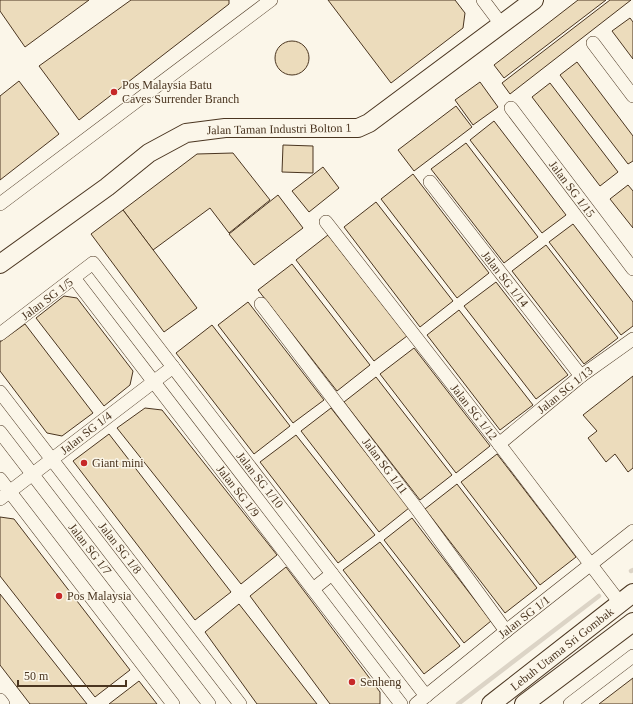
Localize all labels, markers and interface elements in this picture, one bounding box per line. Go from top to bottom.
place label: Pos Malaysia Batu Caves Surrender Branch [122,78,239,106]
marker: Pos Malaysia Batu Caves Surrender Branch [109,87,119,97]
street label: Jalan Taman Industri Bolton 1 [206,121,352,137]
street label: Jalan SG 1/15 [546,158,598,220]
street label: Jalan SG 1/14 [479,248,531,310]
street label: Jalan SG 1/5 [18,275,76,323]
street label: Jalan SG 1/13 [534,363,596,417]
street label: Jalan SG 1/12 [448,381,500,443]
street label: Jalan SG 1/4 [58,409,114,457]
street label: Jalan SG 1/11 [359,435,411,497]
street label: Jalan SG 1/10 [234,449,286,511]
place label: Giant mini [92,456,144,470]
marker: Giant mini [79,458,89,468]
street label: Jalan SG 1/9 [214,463,262,519]
street label: Jalan SG 1/8 [96,520,144,576]
street label: Jalan SG 1/7 [66,521,114,577]
place label: Pos Malaysia [67,589,132,603]
marker: Pos Malaysia [54,591,64,601]
street label: Jalan SG 1/1 [496,593,552,641]
street label: Lebuh Utama Sri Gombak [508,604,616,694]
scale bar [18,662,126,688]
text: 50 m [24,669,49,683]
place label: Senheng [360,675,401,689]
marker: Senheng [347,677,357,687]

